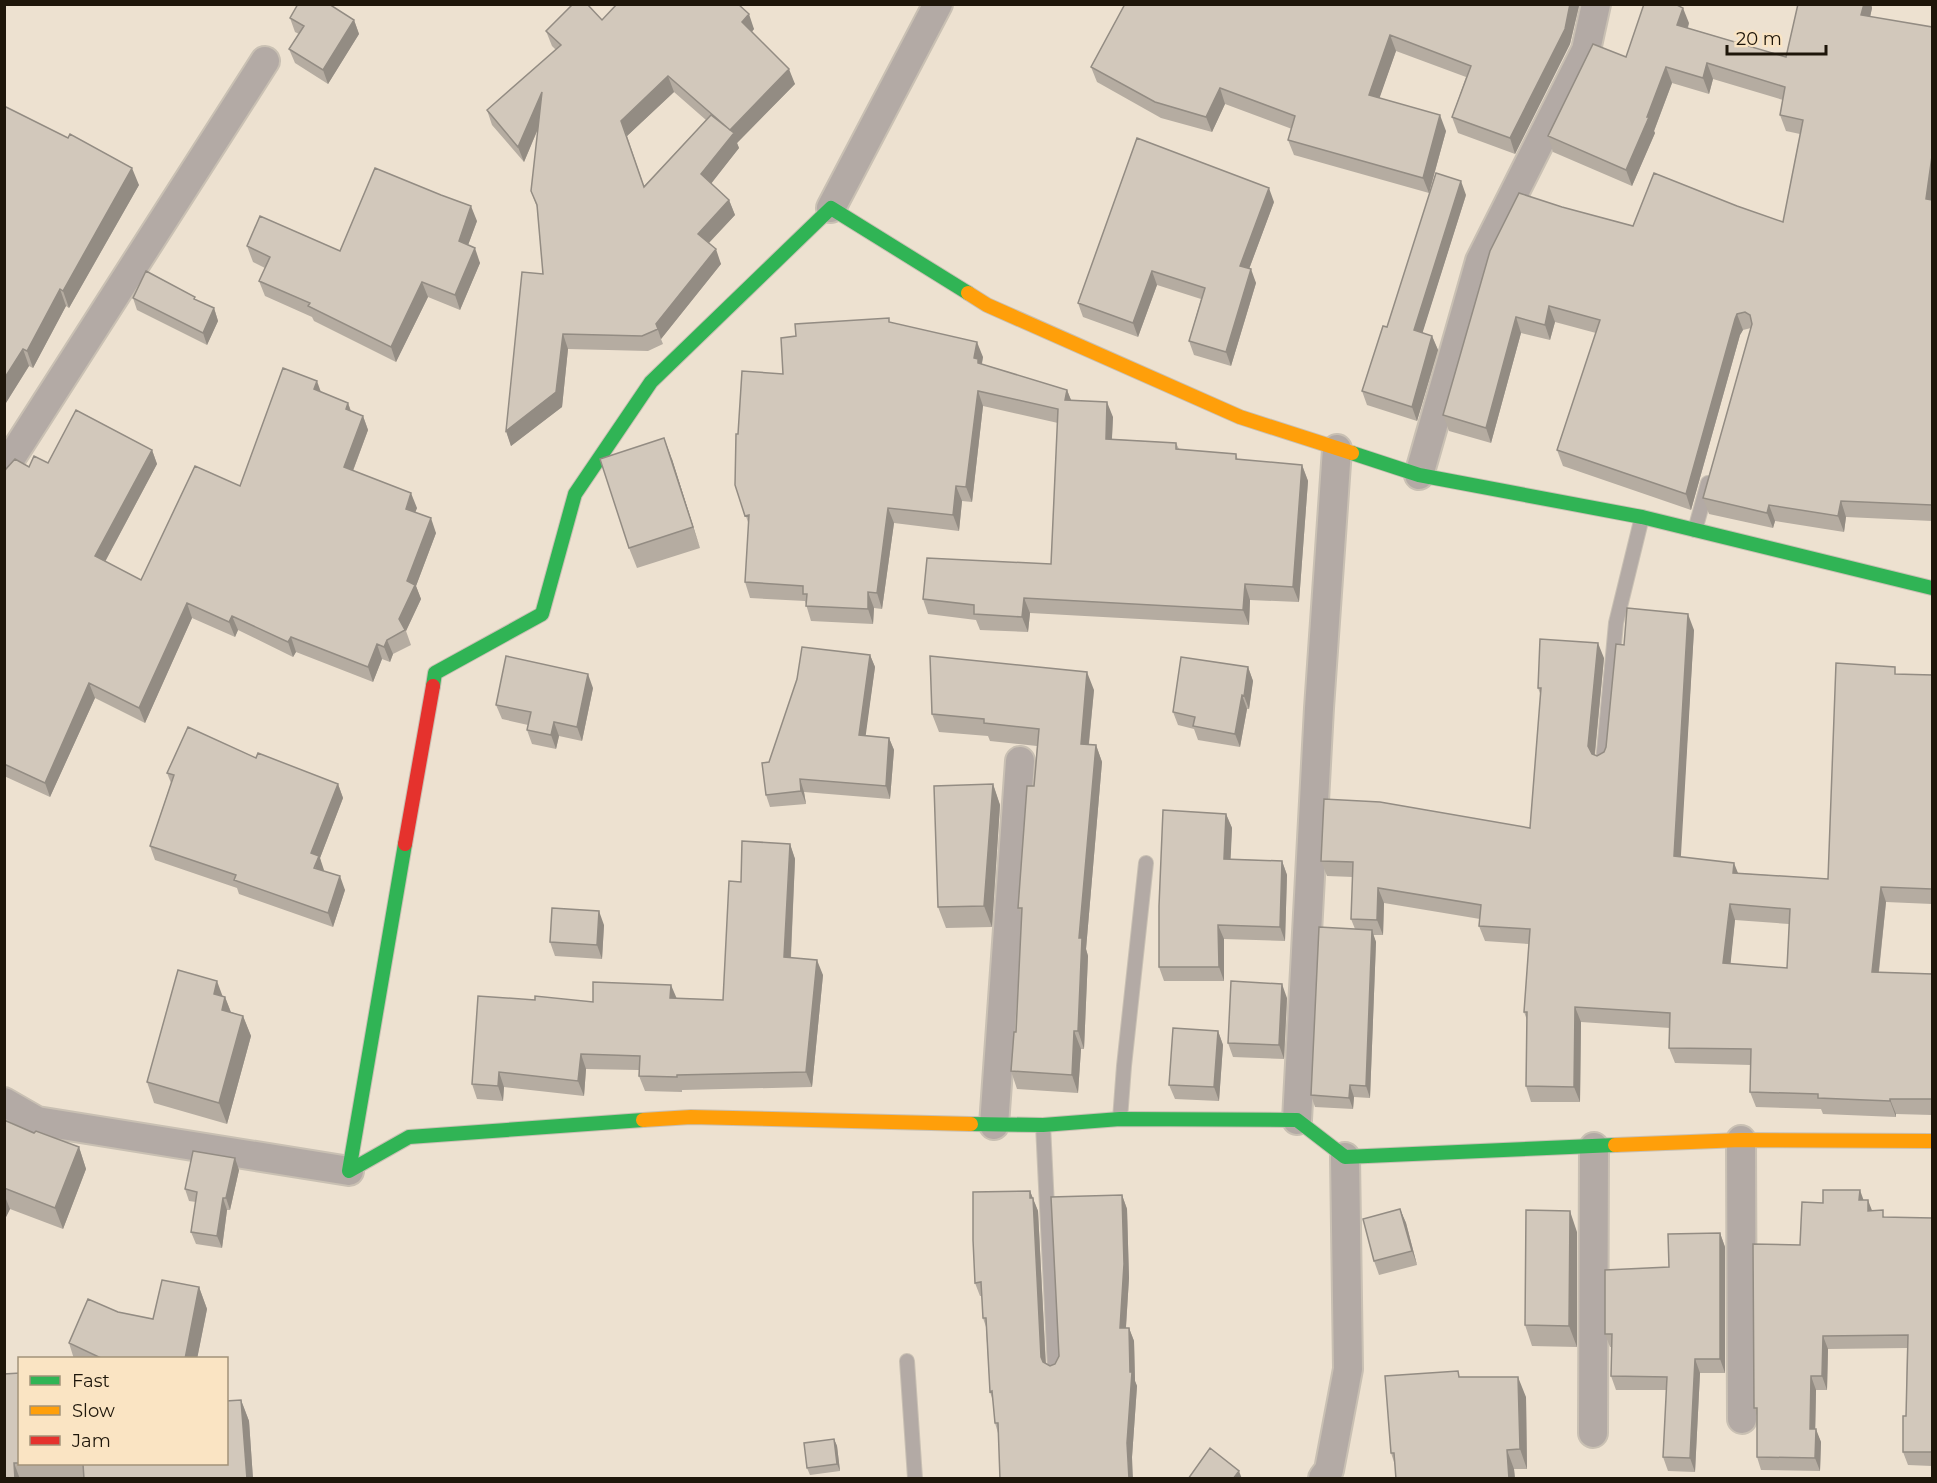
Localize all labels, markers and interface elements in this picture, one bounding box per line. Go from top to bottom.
scale bar [1727,18,1826,56]
text: 20 m [1736,28,1782,50]
legend [18,1357,228,1465]
text: Fast [72,1370,110,1392]
text: Slow [72,1400,115,1422]
text: Jam [71,1430,111,1452]

